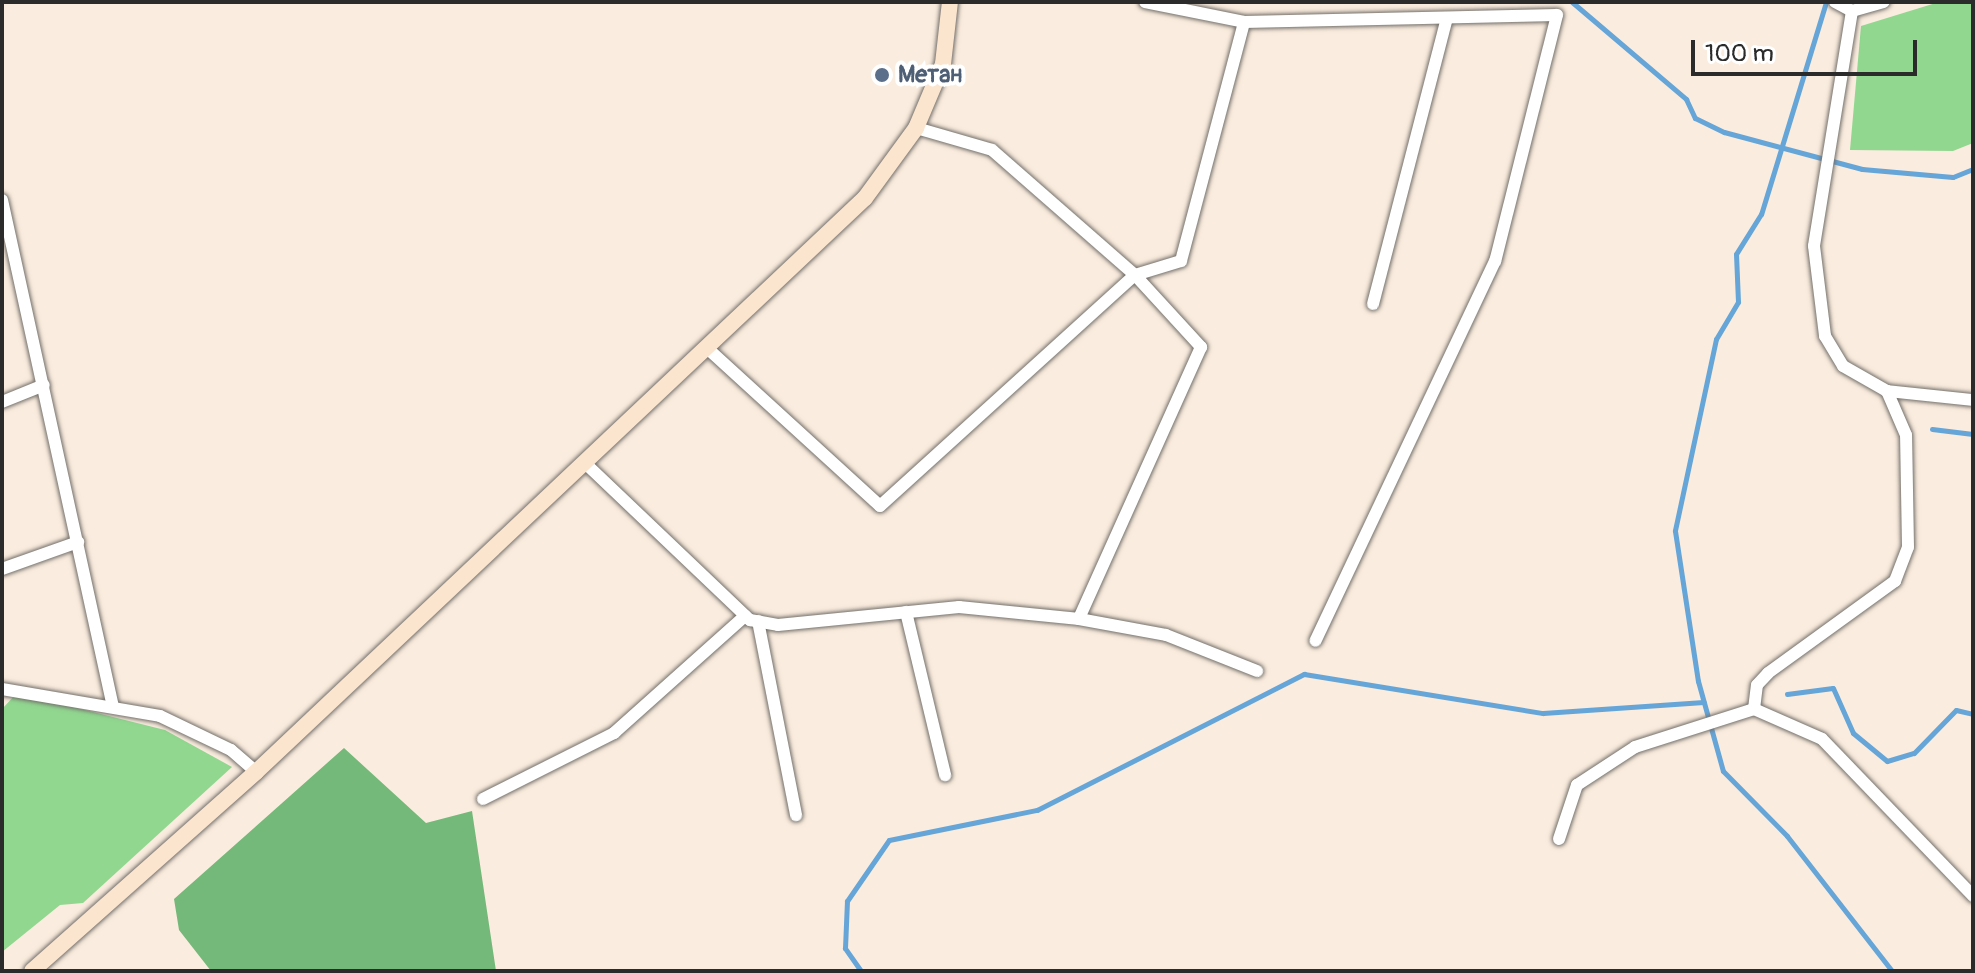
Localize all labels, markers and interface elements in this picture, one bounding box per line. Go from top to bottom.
scale bar [1695,24,1921,74]
text: 100 m [1705,39,1774,68]
place label: Метан [898,61,962,89]
marker: Метан [873,66,891,84]

